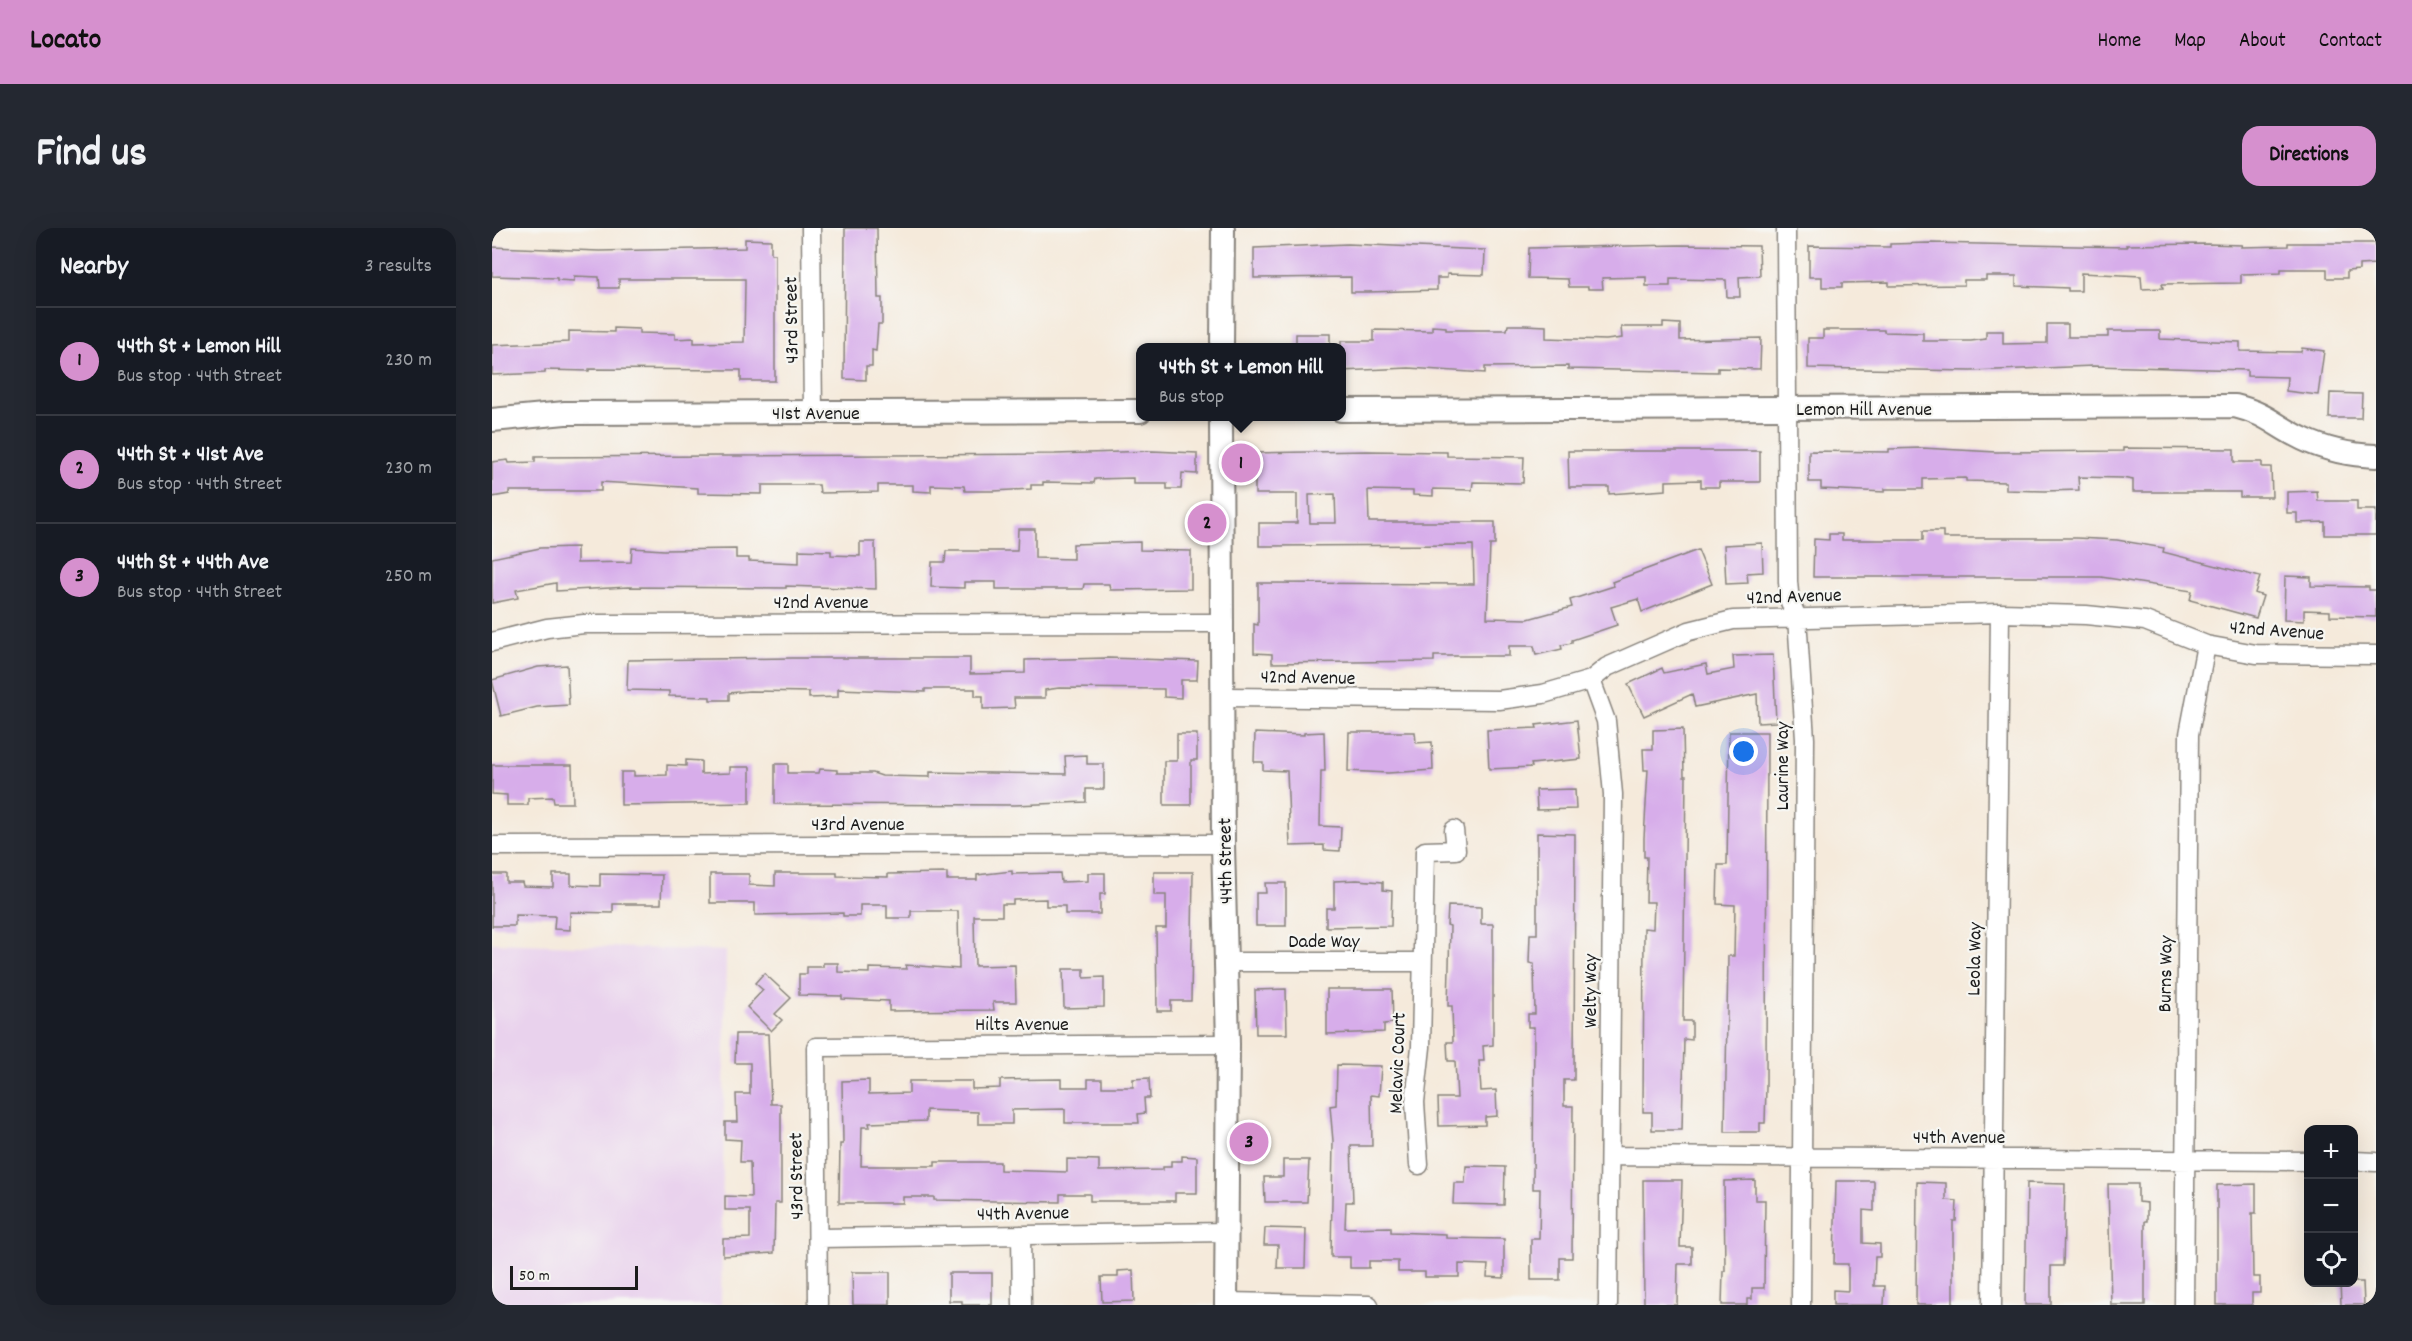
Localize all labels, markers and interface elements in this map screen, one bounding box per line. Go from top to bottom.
text: Locato [30,22,101,62]
text: Home [2097,27,2141,57]
text: Map [2174,27,2206,57]
text: About [2239,27,2286,57]
text: Contact [2319,27,2382,57]
text: Find us [36,126,147,186]
button: Directions [2242,126,2376,186]
text: Nearby [60,249,128,286]
text: 3 results [365,253,432,281]
street label: 43rd Street [778,276,808,364]
text: 44th St + Lemon Hill [117,332,281,363]
popup [1136,343,1346,421]
text: 1 [77,347,82,375]
text: 230 m [385,347,432,375]
text: 44th St + Lemon Hill [1159,353,1323,384]
text: Bus stop · 44th Street [117,363,282,391]
text: Bus stop [1159,384,1224,412]
street label: Lemon Hill Avenue [1796,397,1932,425]
street label: 41st Avenue [772,401,860,429]
text: 44th St + 41st Ave [117,440,264,471]
pin: 1 [1222,440,1260,486]
text: 2 [75,455,84,483]
text: 230 m [385,455,432,483]
text: Bus stop · 44th Street [117,471,282,499]
pin: 2 [1188,500,1226,546]
text: 44th St + 44th Ave [117,548,269,579]
text: 3 [75,563,84,591]
text: 250 m [385,563,432,591]
text: Bus stop · 44th Street [117,579,282,607]
street label: 42nd Avenue [1746,582,1842,614]
street label: 42nd Avenue [774,590,869,618]
street label: 42nd Avenue [2228,615,2325,649]
street label: 42nd Avenue [1260,664,1356,694]
street label: Laurine Way [1770,721,1798,810]
your location [1729,737,1758,766]
street label: 43rd Avenue [811,812,905,840]
street label: 44th Street [1212,818,1242,904]
street label: Leola Way [1961,921,1991,996]
street label: Dade Way [1288,929,1361,957]
street label: Burns Way [2152,935,2182,1013]
street label: Welty Way [1578,953,1606,1028]
street label: Hilts Avenue [975,1012,1069,1040]
street label: Melavic Court [1383,1012,1415,1114]
pin: 3 [1230,1120,1269,1164]
street label: 44th Avenue [1913,1125,2005,1153]
map controls [2304,1125,2358,1287]
button: + [2304,1125,2358,1179]
street label: 43rd Street [783,1132,813,1220]
button: − [2304,1179,2358,1233]
street label: 44th Avenue [977,1200,1070,1230]
button: locate [2304,1233,2358,1287]
scale bar [510,1263,638,1290]
text: 50 m [519,1265,550,1288]

